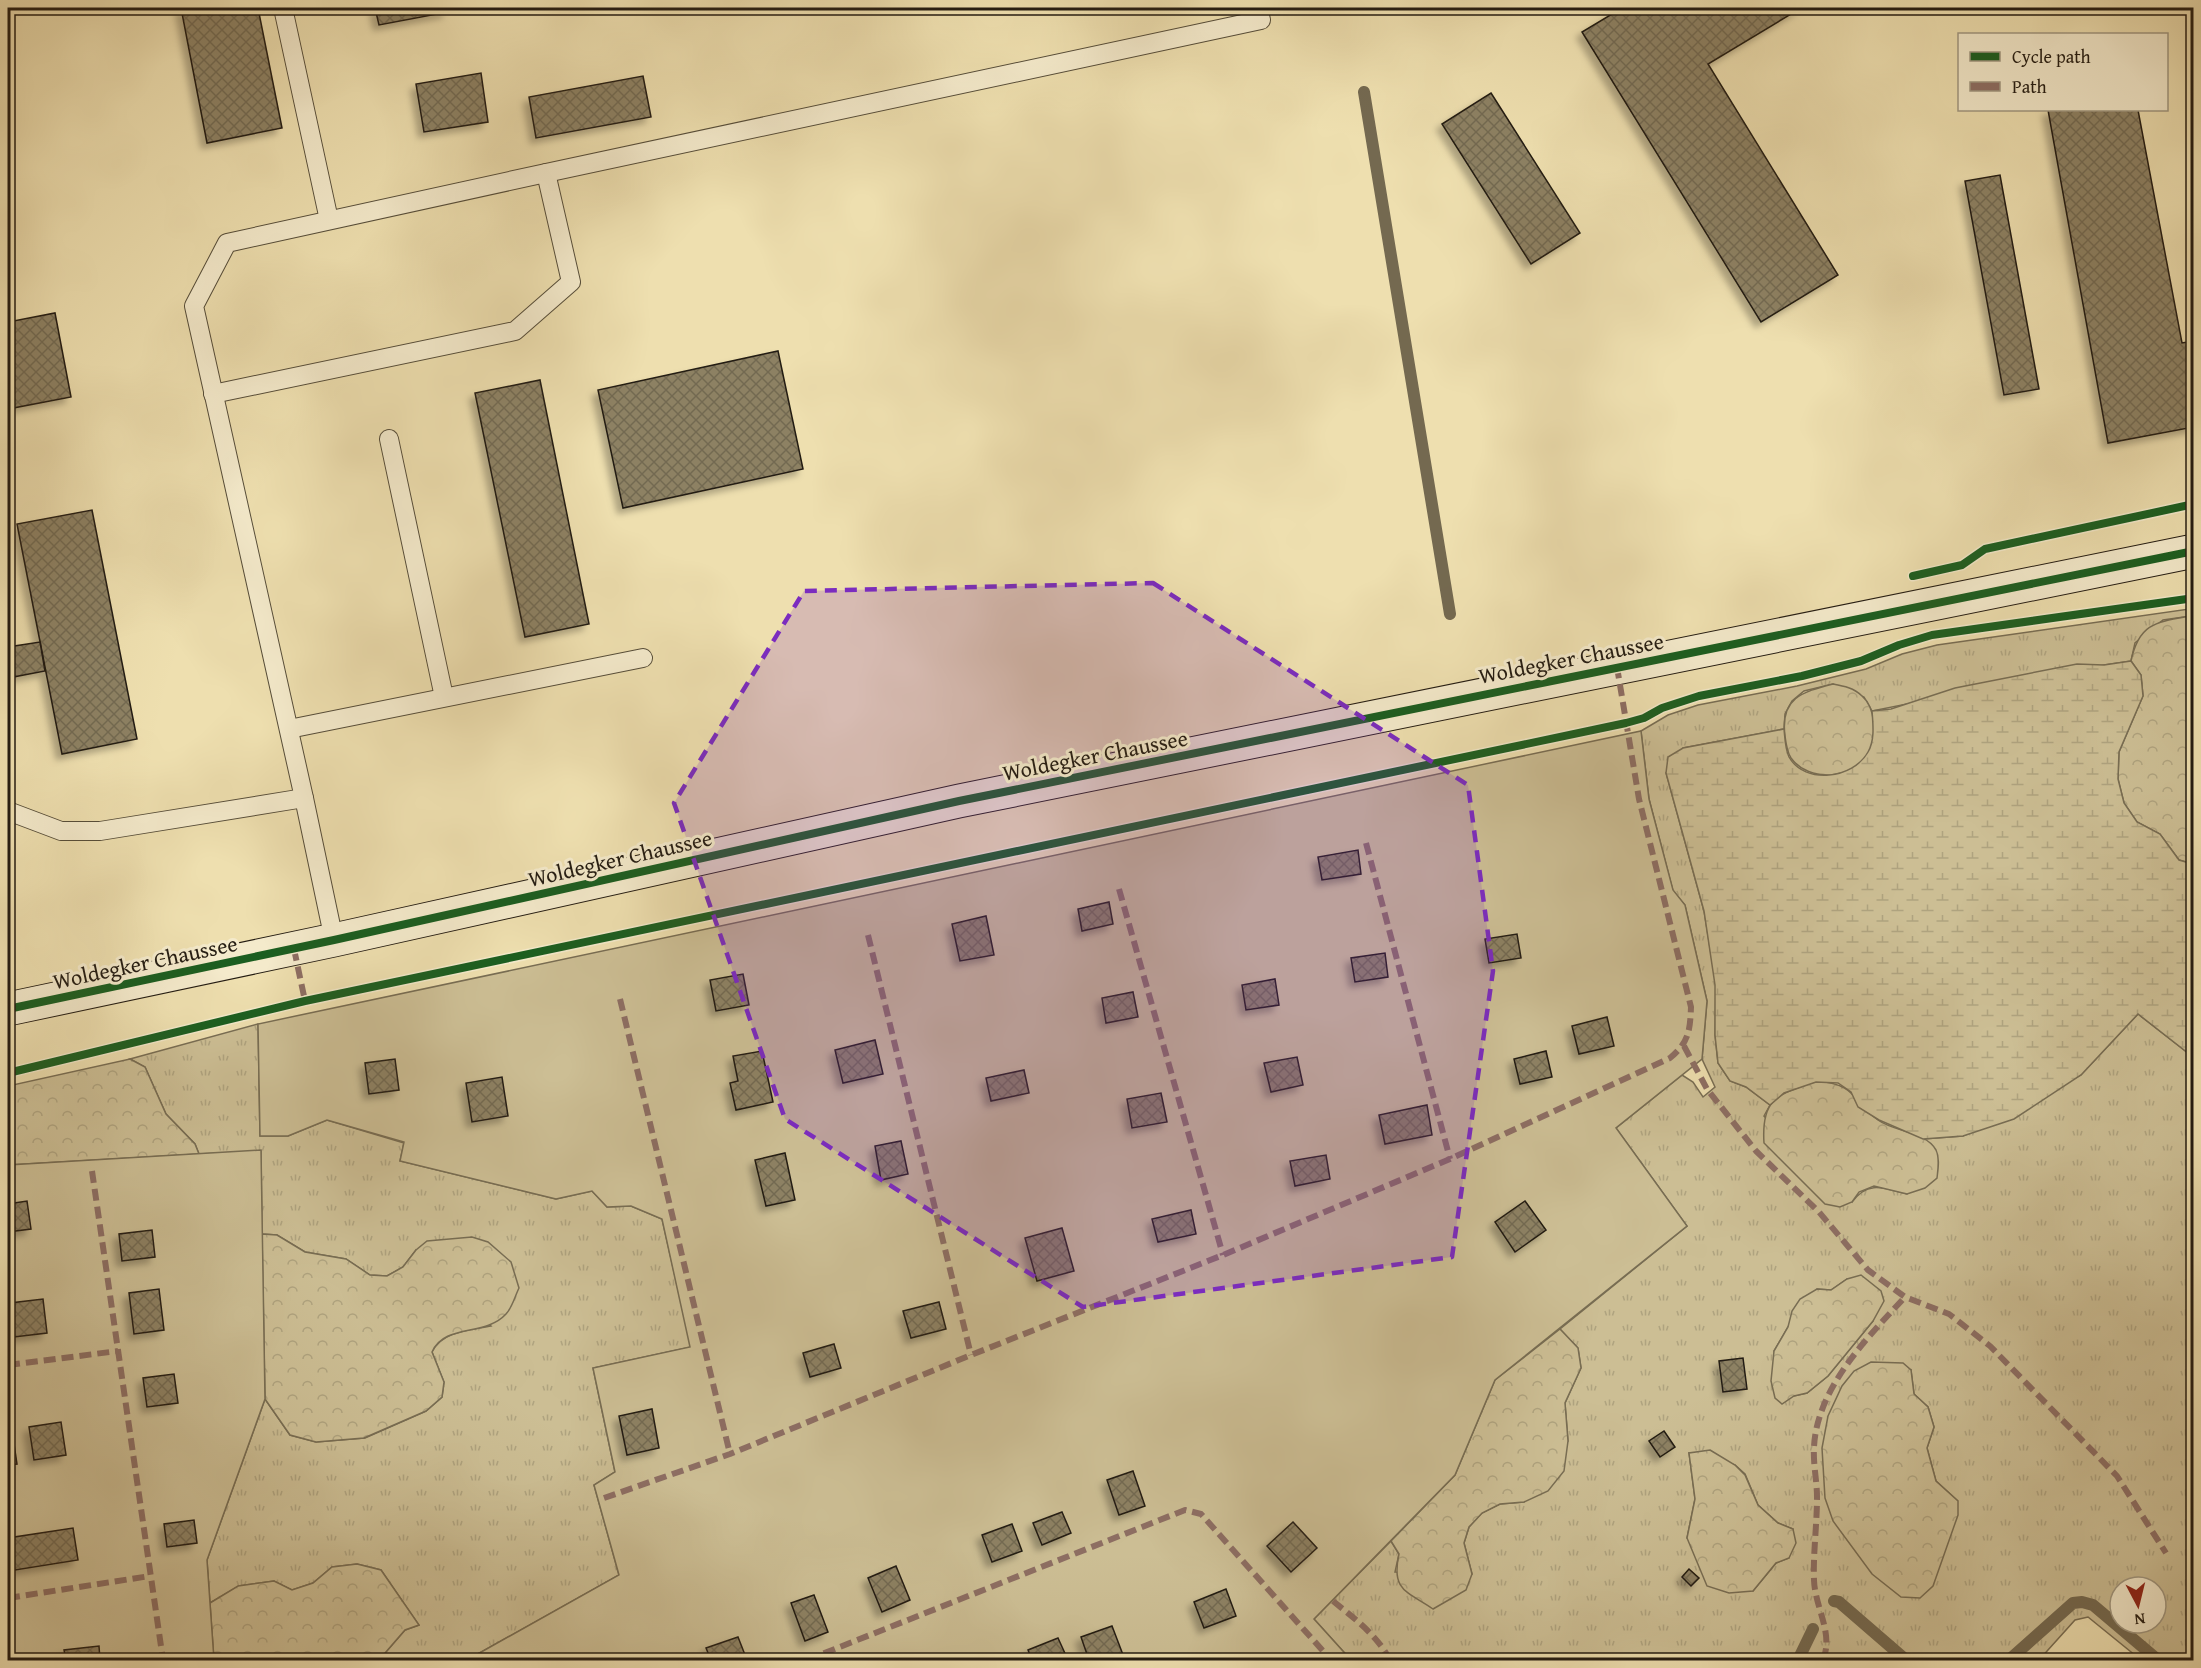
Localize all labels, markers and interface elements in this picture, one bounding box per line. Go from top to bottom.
legend [1958,33,2168,111]
text: Cycle path [2012,43,2091,70]
text: Path [2012,73,2047,100]
street label: Woldegker Chaussee [1476,624,1666,692]
street label: Woldegker Chaussee [1000,721,1190,789]
street label: Woldegker Chaussee [525,821,715,895]
street label: Woldegker Chaussee [50,927,240,997]
north arrow [2108,1575,2168,1635]
text: N [2133,1607,2147,1632]

